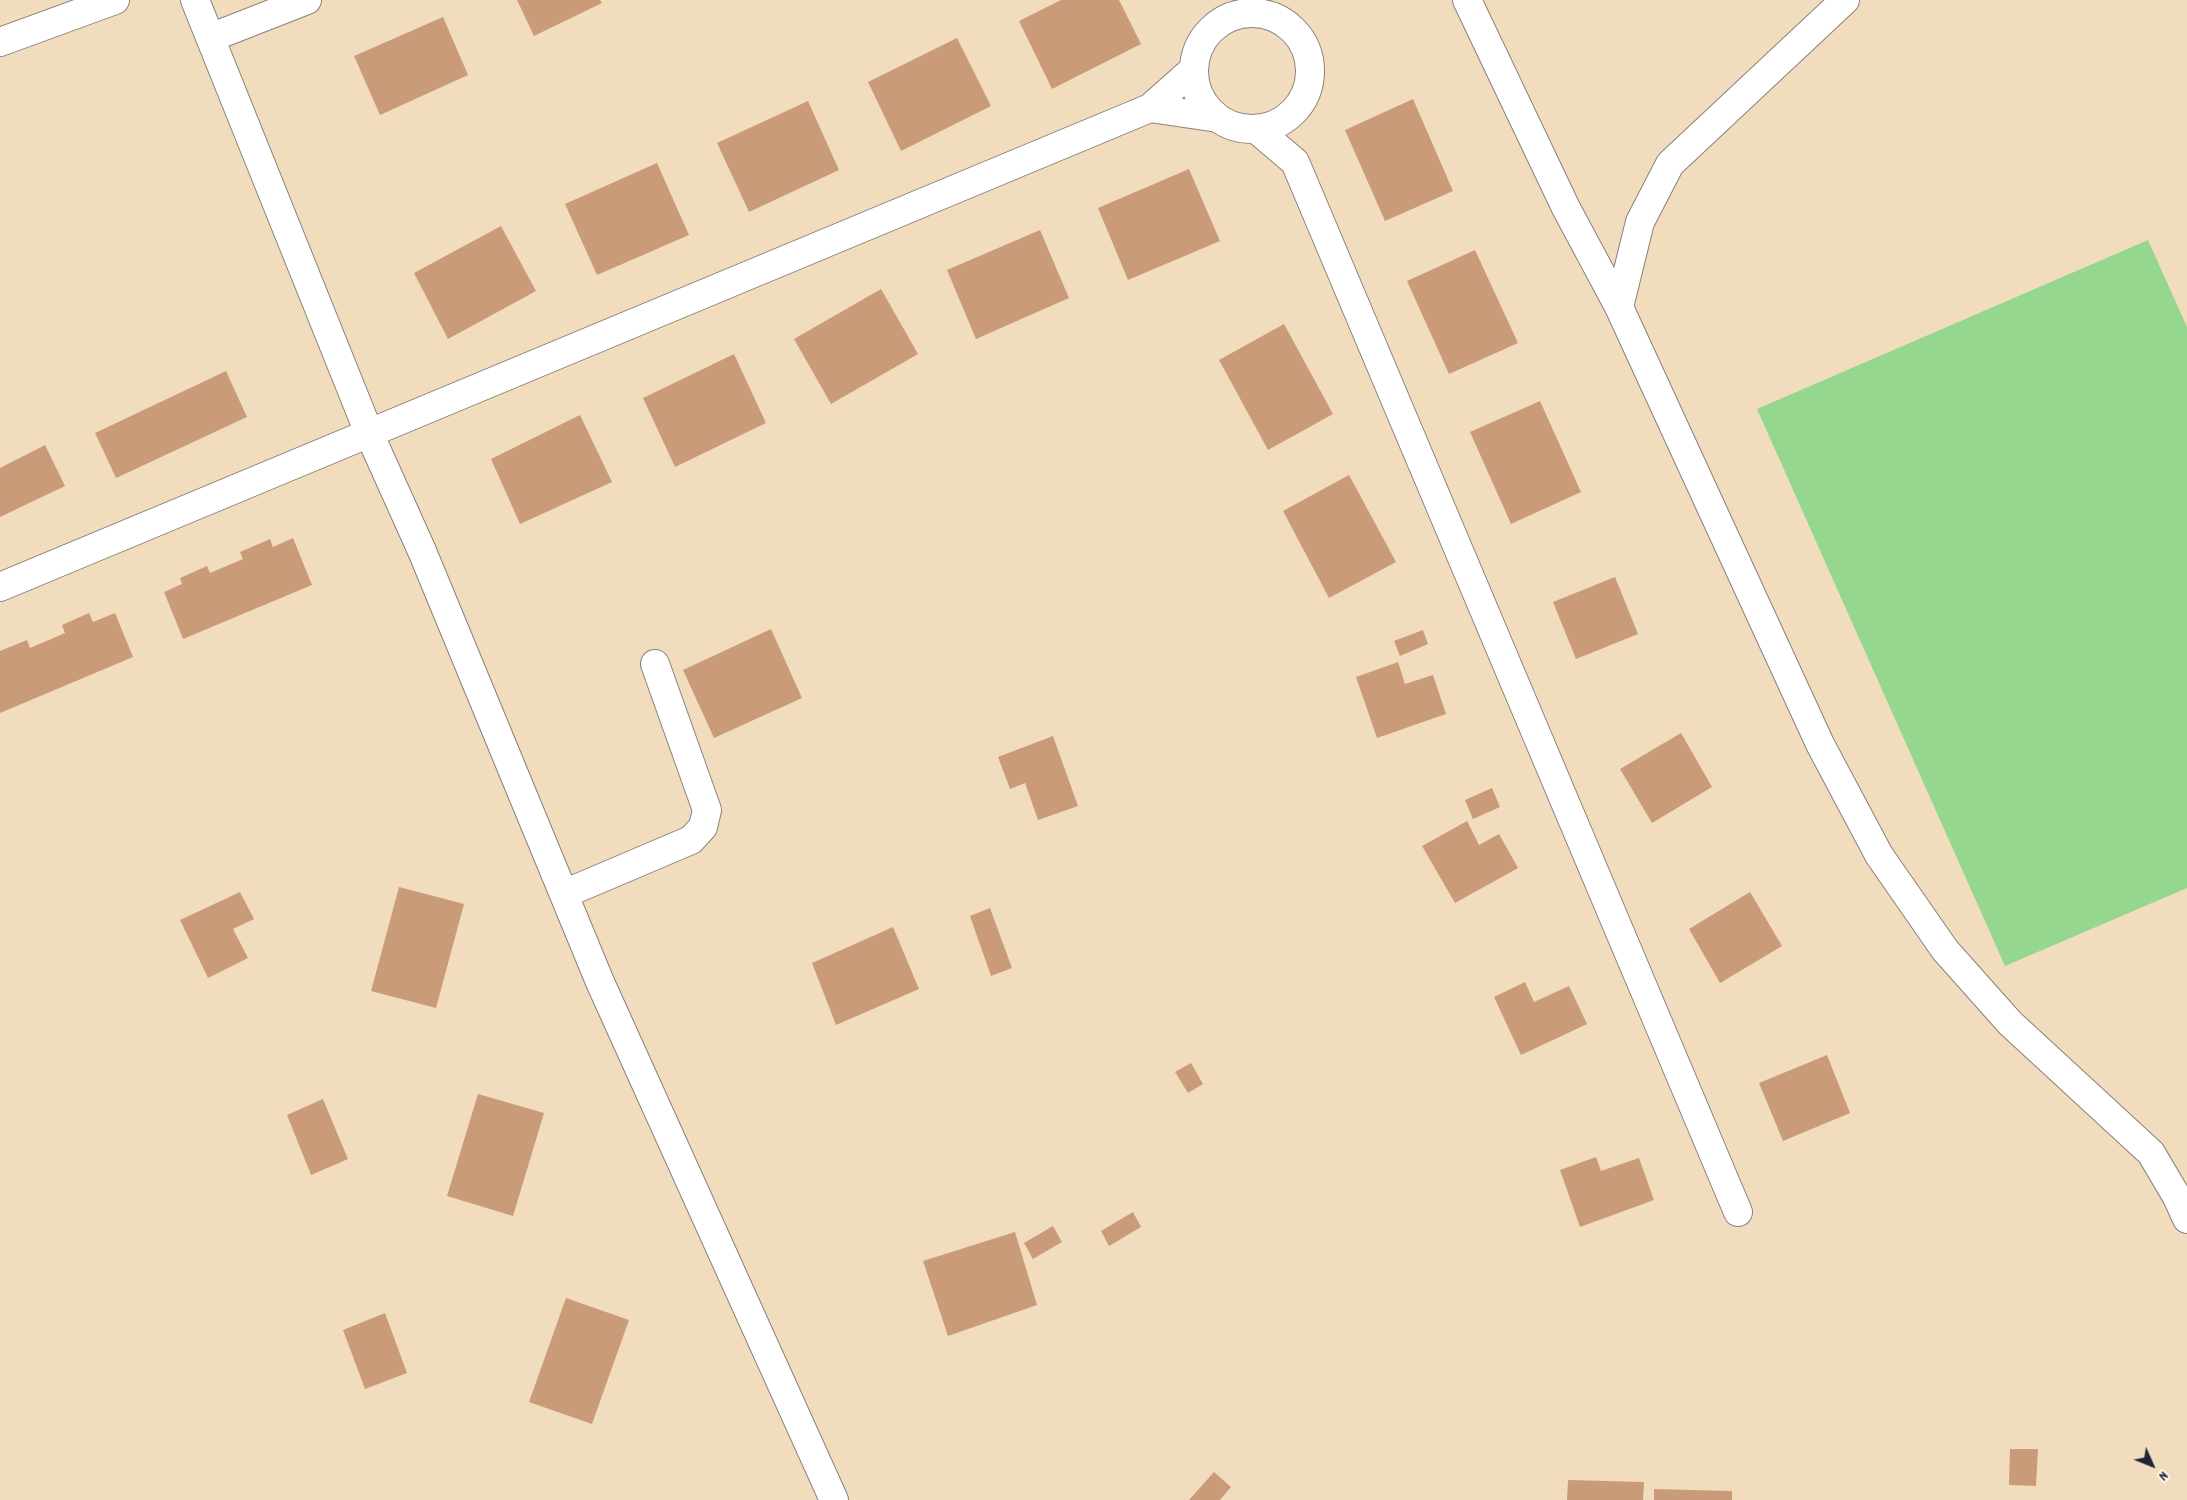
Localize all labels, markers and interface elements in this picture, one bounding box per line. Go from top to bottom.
north arrow [2127,1440,2177,1490]
text: N [2153,1466,2172,1485]

